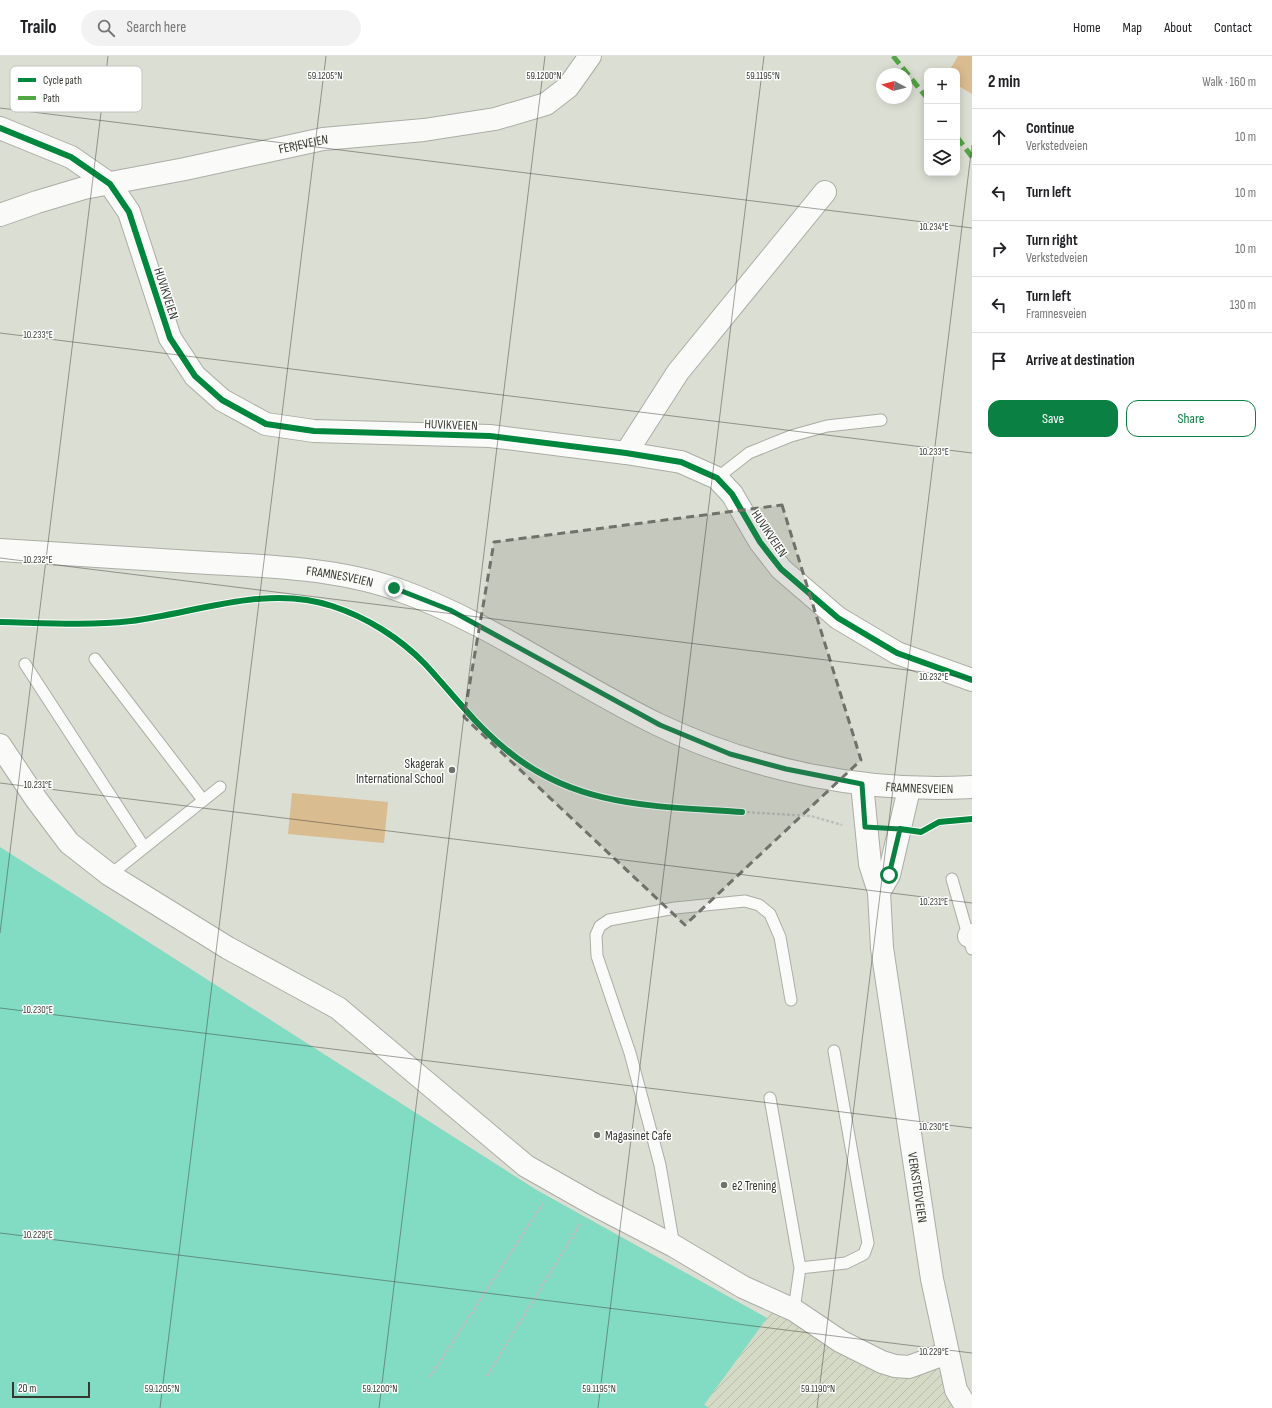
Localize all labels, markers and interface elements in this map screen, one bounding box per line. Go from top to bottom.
search box [81,10,361,46]
text: Trailo [20,16,57,39]
icon: search [95,17,117,39]
text: Search here [127,18,186,37]
text: Home [1073,19,1101,36]
text: Map [1123,19,1142,36]
text: About [1164,19,1192,36]
text: Contact [1214,19,1252,36]
legend [10,66,142,112]
north arrow [876,68,912,104]
map controls [924,68,960,176]
button: + [924,68,960,104]
text: 59.1205°N [308,70,342,82]
text: 59.1200°N [527,70,561,82]
text: 59.1195°N [746,70,780,82]
text: 2 min [988,72,1020,92]
text: Cycle path [43,74,82,87]
text: Walk · 160 m [1202,74,1256,90]
text: Path [43,92,60,105]
button: − [924,104,960,140]
text: Continue [1026,119,1075,138]
icon: ahead [988,126,1010,148]
text: 10 m [1235,129,1256,145]
street label: FERJEVEIEN [277,132,329,157]
text: Verkstedveien [1026,138,1088,154]
button: layers [924,140,960,176]
icon: left [988,182,1010,204]
text: Turn left [1026,183,1071,202]
text: 10 m [1235,185,1256,201]
text: 10.234°E [919,221,949,233]
text: Turn right [1026,231,1078,250]
icon: right [988,238,1010,260]
text: 10 m [1235,241,1256,257]
text: Verkstedveien [1026,250,1088,266]
street label: HUVIKVEIEN [150,265,182,321]
text: Turn left [1026,287,1071,306]
icon: left [988,294,1010,316]
text: 130 m [1230,297,1256,313]
text: Framnesveien [1026,306,1087,322]
text: 10.233°E [23,329,53,341]
icon: arrive [988,350,1010,372]
text: Arrive at destination [1026,351,1135,370]
button: Save [988,400,1118,437]
button: Share [1126,400,1256,437]
street label: HUVIKVEIEN [424,416,478,434]
text: 10.233°E [919,446,949,458]
street label: HUVIKVEIEN [748,507,791,560]
text: 10.232°E [23,554,53,566]
street label: FRAMNESVEIEN [305,563,375,591]
route end [385,579,403,597]
text: 10.232°E [919,671,949,683]
place label: Skagerak International School [356,756,444,787]
marker: Skagerak International School [447,765,457,775]
text: 10.231°E [24,779,52,791]
street label: FRAMNESVEIEN [885,779,953,797]
route start [880,866,898,884]
text: 10.231°E [920,896,948,908]
text: 10.230°E [23,1004,53,1016]
text: 10.230°E [919,1121,949,1133]
place label: Magasinet Cafe [605,1128,671,1144]
marker: Magasinet Cafe [592,1130,602,1140]
street label: VERKSTEDVEIEN [904,1151,930,1224]
place label: e2 Trening [732,1178,776,1194]
marker: e2 Trening [719,1180,729,1190]
text: 10.229°E [23,1229,53,1241]
text: 10.229°E [919,1346,949,1358]
scale bar [12,1380,90,1399]
text: 20 m [18,1382,36,1395]
text: 59.1205°N [145,1383,179,1395]
text: 59.1200°N [363,1383,397,1395]
text: 59.1195°N [582,1383,616,1395]
text: 59.1190°N [801,1383,835,1395]

